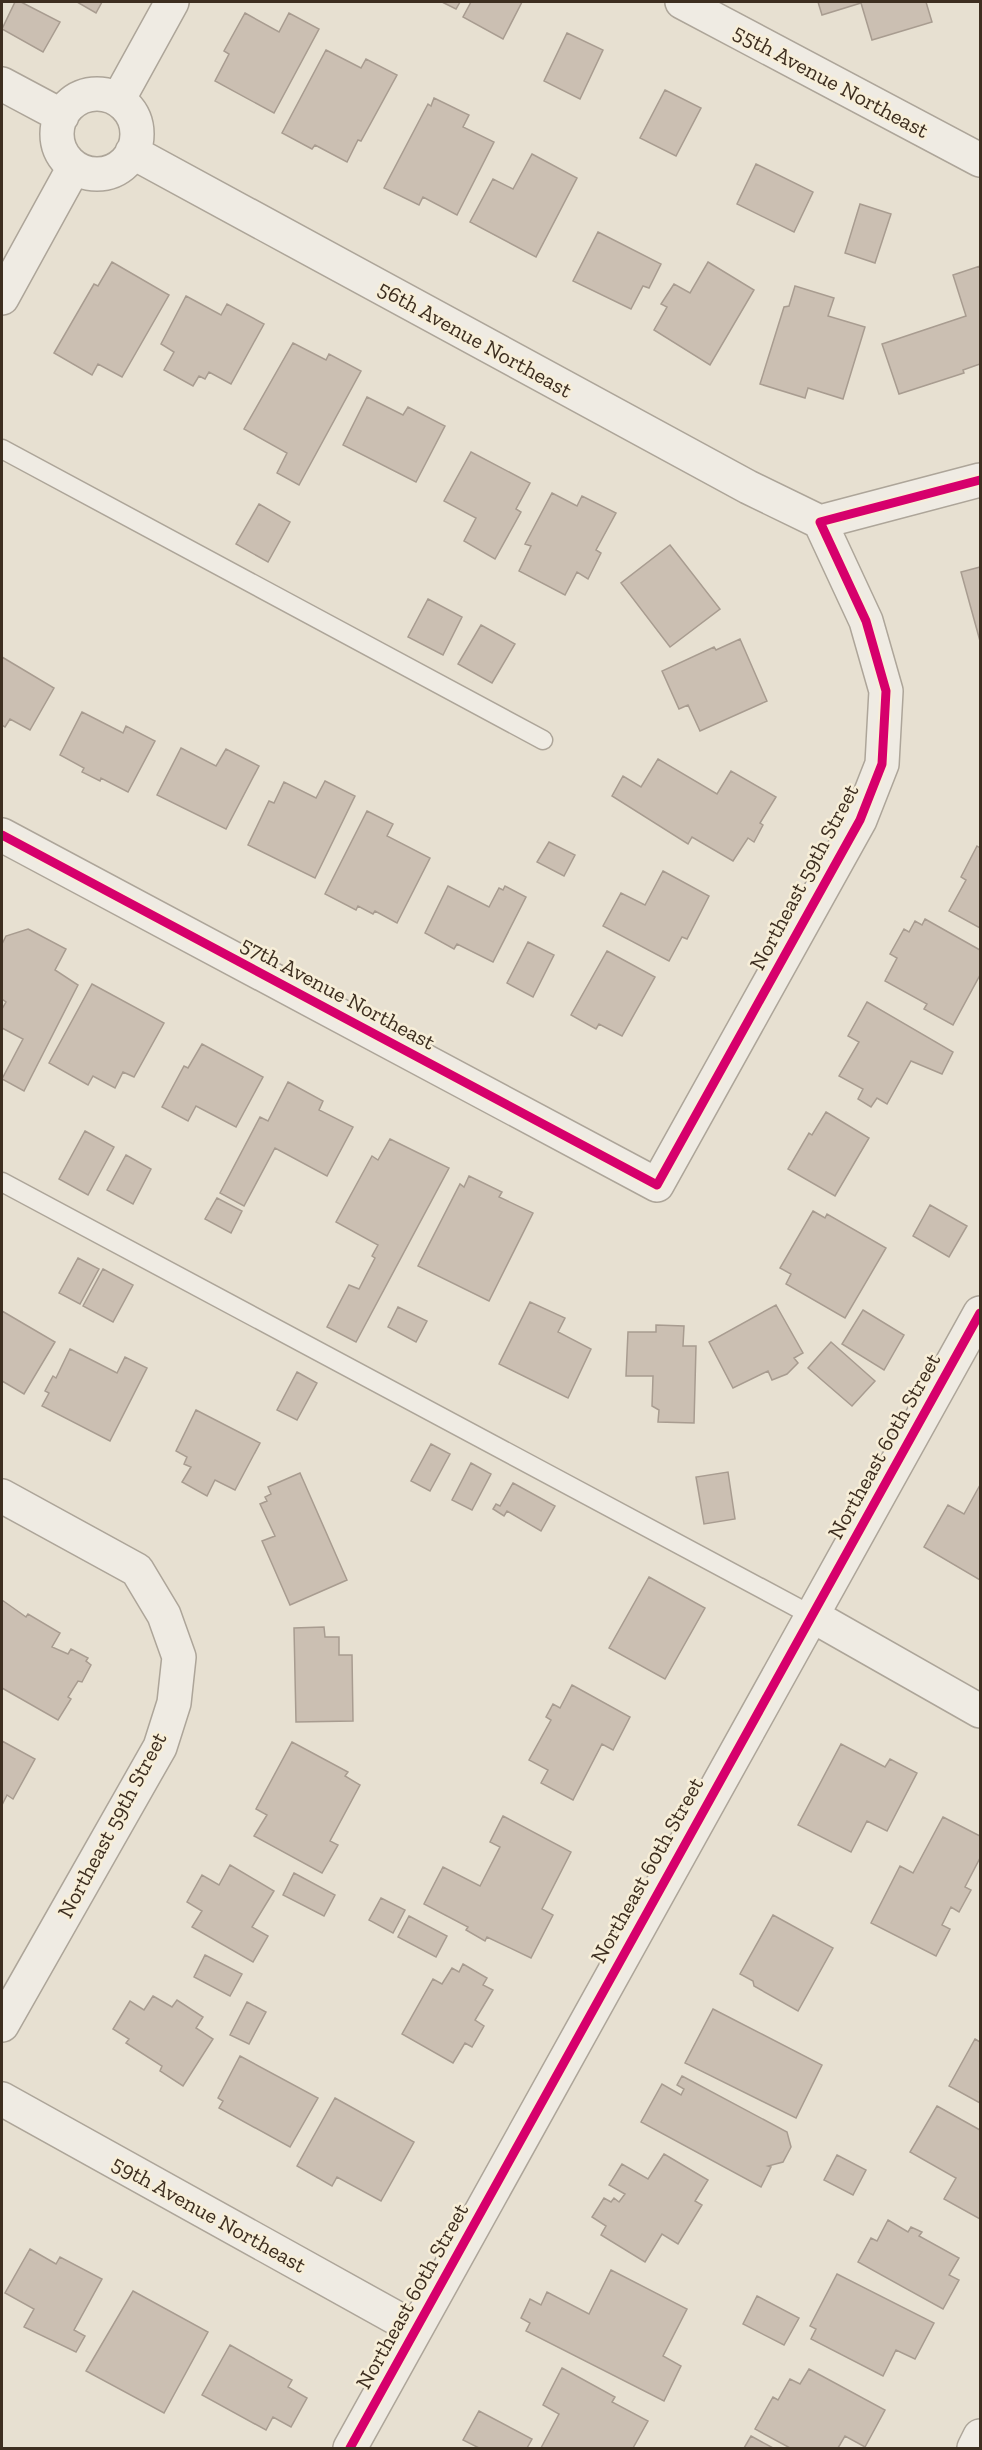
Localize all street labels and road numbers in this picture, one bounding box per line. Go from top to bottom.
street label: 55th Avenue Northeast [729,18,934,144]
street label: 56th Avenue Northeast [373,274,578,404]
street label: Northeast 59th Street [744,779,865,975]
street label: 57th Avenue Northeast [236,930,441,1056]
street label: Northeast 60th Street [822,1348,947,1544]
street label: Northeast 59th Street [52,1727,173,1923]
street label: Northeast 60th Street [585,1772,710,1968]
street label: 59th Avenue Northeast [107,2149,312,2279]
street label: Northeast 60th Street [350,2198,475,2394]

